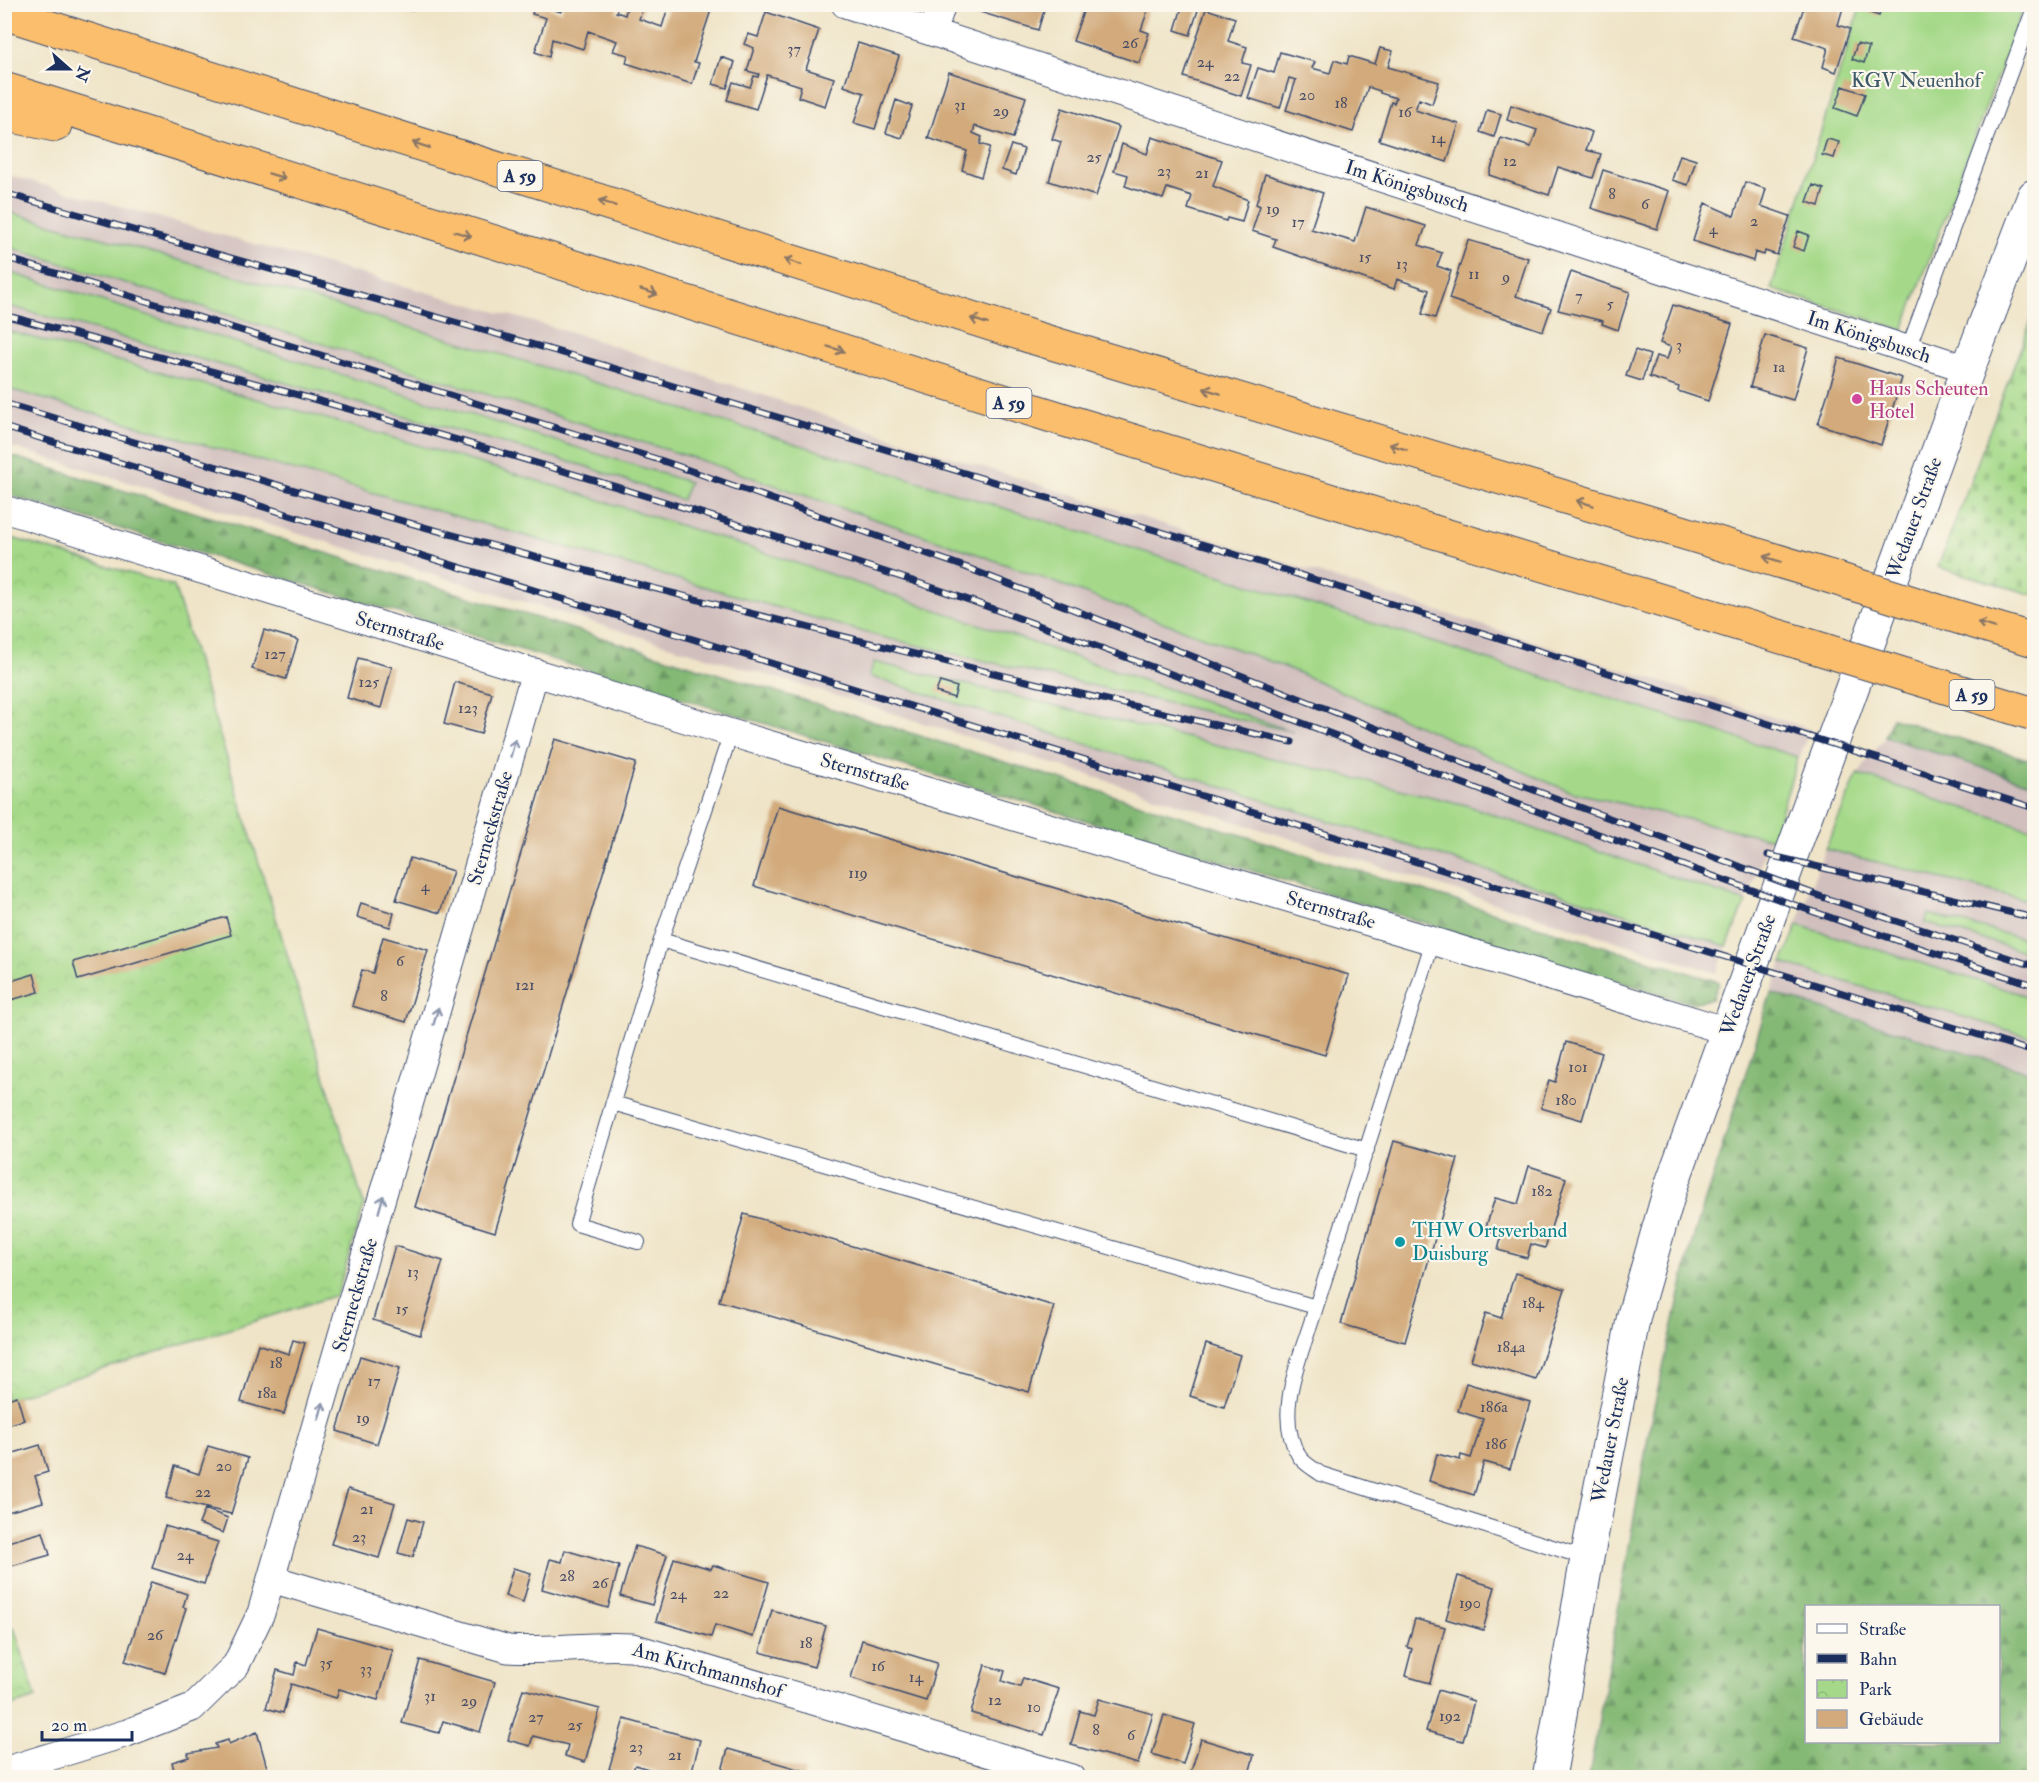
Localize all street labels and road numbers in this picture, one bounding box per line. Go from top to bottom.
street label: Im Königsbusch [1342,154,1473,218]
road number: A 59 [498,161,542,191]
street label: Im Königsbusch [1804,305,1935,369]
road number: A 59 [986,388,1032,418]
street label: Wedauer Straße [1880,454,1948,583]
street label: Sternstraße [352,606,448,656]
road number: A 59 [1950,680,1994,710]
street label: Sternstraße [817,747,913,797]
street label: Sterneckstraße [462,768,518,888]
street label: Sternstraße [1283,885,1379,935]
street label: Wedauer Straße [1714,911,1782,1040]
street label: Sterneckstraße [327,1235,383,1355]
street label: Wedauer Straße [1585,1375,1634,1506]
street label: Am Kirchmannshof [629,1636,790,1704]

